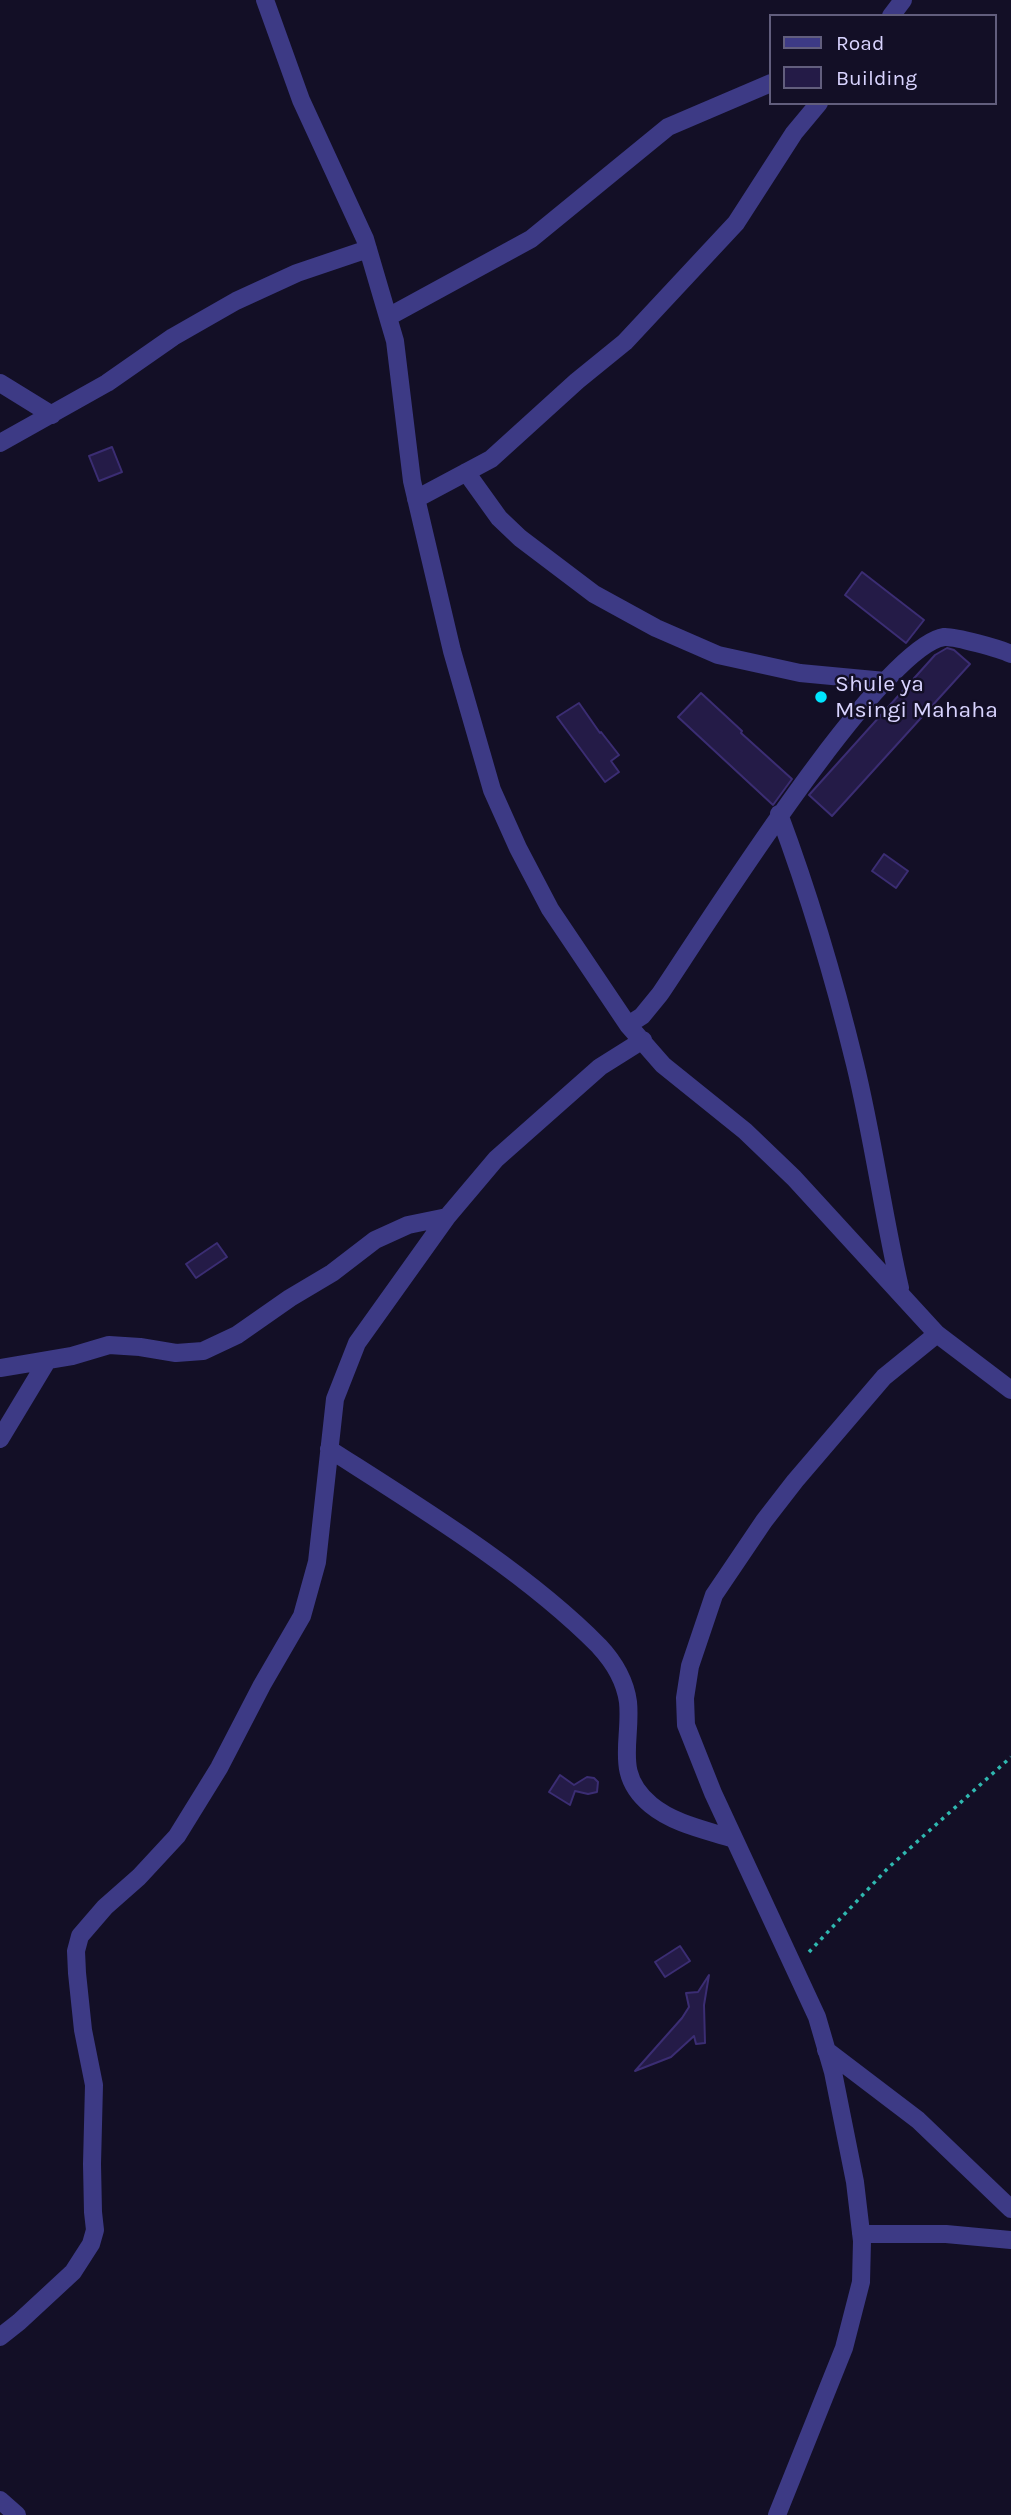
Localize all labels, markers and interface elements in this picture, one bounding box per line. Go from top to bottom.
legend [769,14,997,105]
text: Road [836,31,884,55]
text: Building [836,66,917,90]
place label: Shule ya Msingi Mahaha [835,670,998,724]
marker: Shule ya Msingi Mahaha [813,689,829,705]

